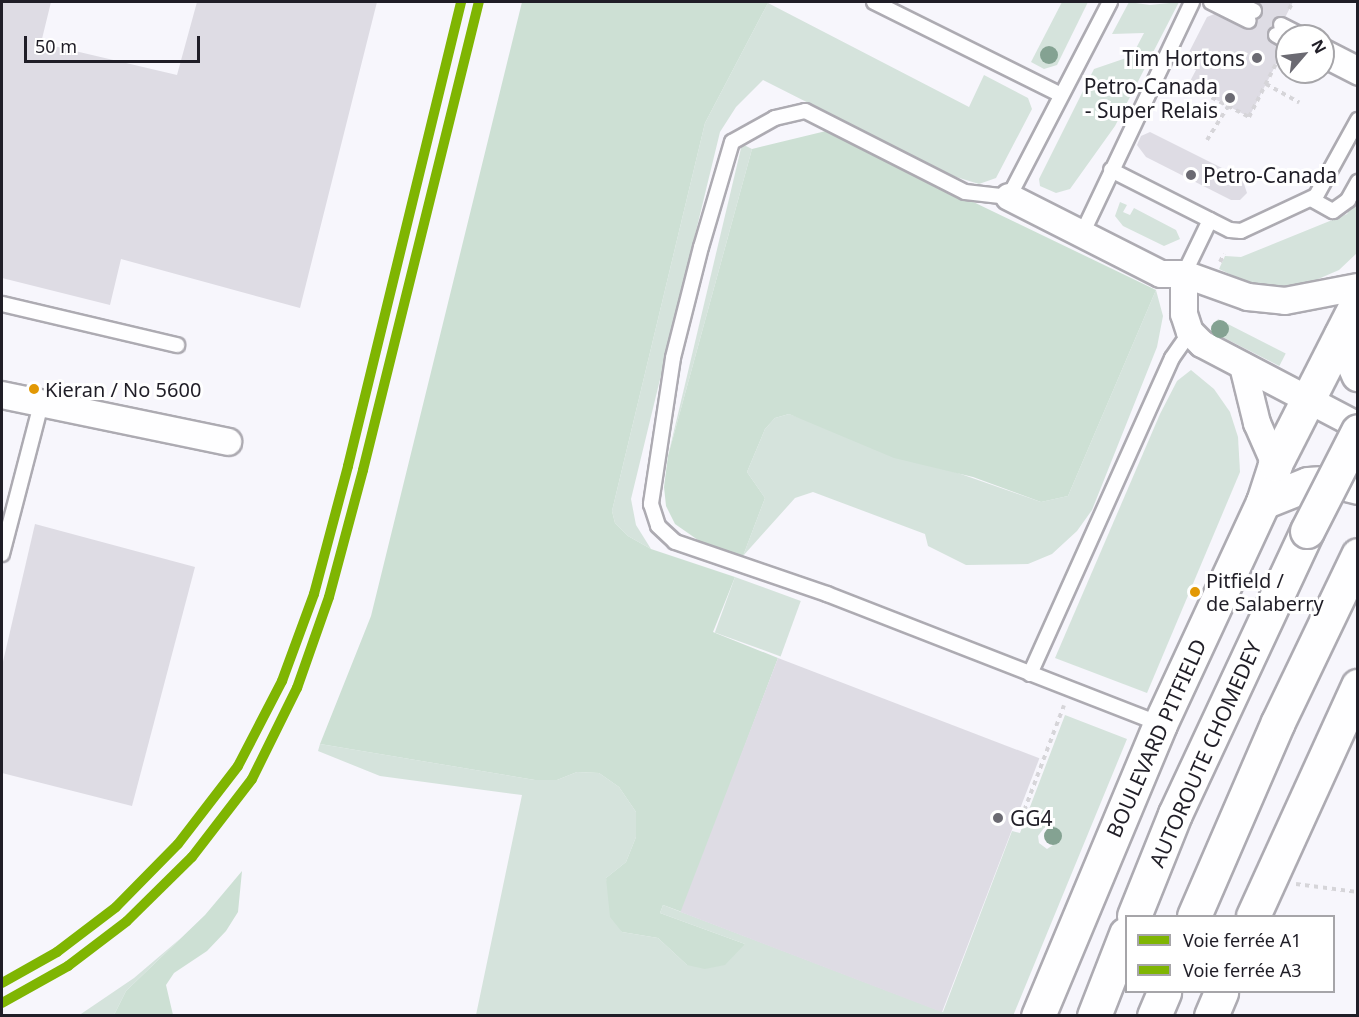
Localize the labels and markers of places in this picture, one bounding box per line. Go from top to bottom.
place label: Tim Hortons [1123,45,1245,71]
marker: Tim Hortons [1250,51,1264,65]
place label: Petro-Canada - Super Relais [1084,73,1218,123]
marker: Petro-Canada - Super Relais [1223,91,1237,105]
place label: Petro-Canada [1203,162,1337,188]
marker: Petro-Canada [1184,168,1198,182]
place label: Kieran / No 5600 [45,377,201,401]
marker: Kieran / No 5600 [28,383,40,395]
place label: Pitfield / de Salaberry [1206,568,1324,615]
marker: Pitfield / de Salaberry [1189,586,1201,598]
place label: GG4 [1010,805,1053,831]
marker: GG4 [991,811,1005,825]

